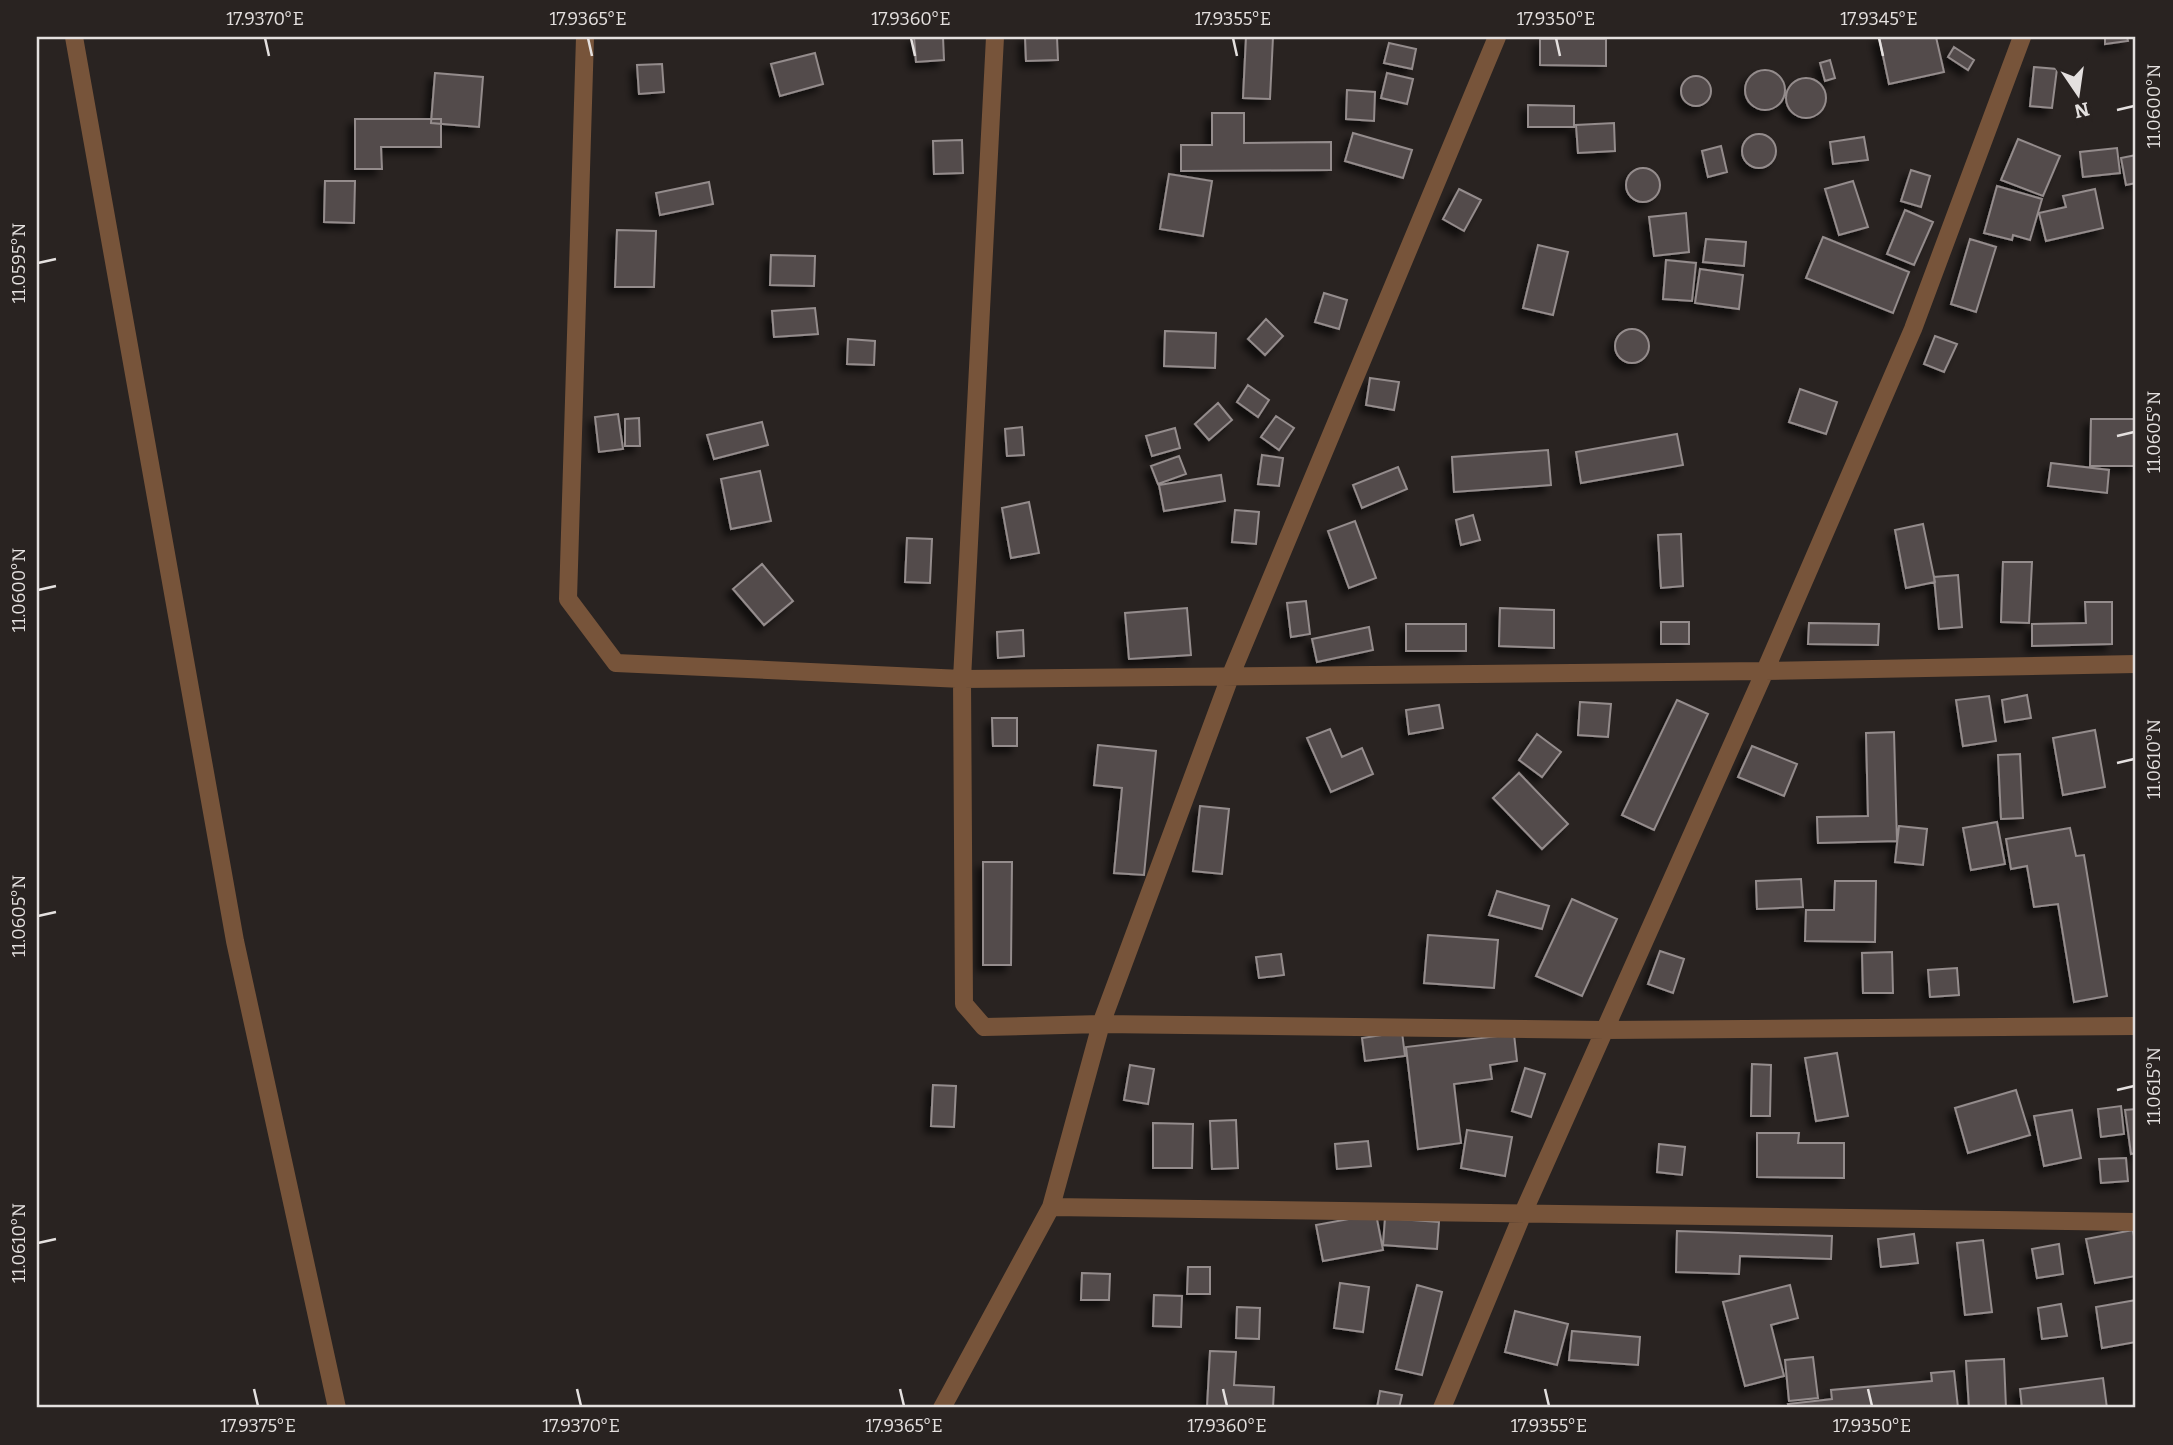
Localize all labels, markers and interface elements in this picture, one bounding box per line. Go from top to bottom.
text: 17.9370°E [226,8,304,30]
text: 17.9365°E [549,8,627,30]
text: 17.9360°E [871,8,951,30]
text: 17.9355°E [1195,8,1271,30]
text: 17.9350°E [1517,8,1595,30]
text: 17.9345°E [1840,8,1918,30]
north arrow [2044,60,2114,130]
text: 11.0600°N [2143,64,2165,148]
text: N [2072,97,2091,123]
text: 11.0595°N [8,223,30,303]
text: 11.0605°N [2143,391,2165,473]
text: 11.0600°N [8,548,30,632]
text: 11.0610°N [2143,719,2165,799]
text: 11.0605°N [8,875,30,957]
text: 11.0615°N [2143,1047,2165,1125]
text: 11.0610°N [8,1203,30,1283]
text: 17.9375°E [220,1415,296,1437]
text: 17.9370°E [542,1415,620,1437]
text: 17.9365°E [865,1415,943,1437]
text: 17.9360°E [1187,1415,1267,1437]
text: 17.9355°E [1511,1415,1587,1437]
text: 17.9350°E [1833,1415,1911,1437]

